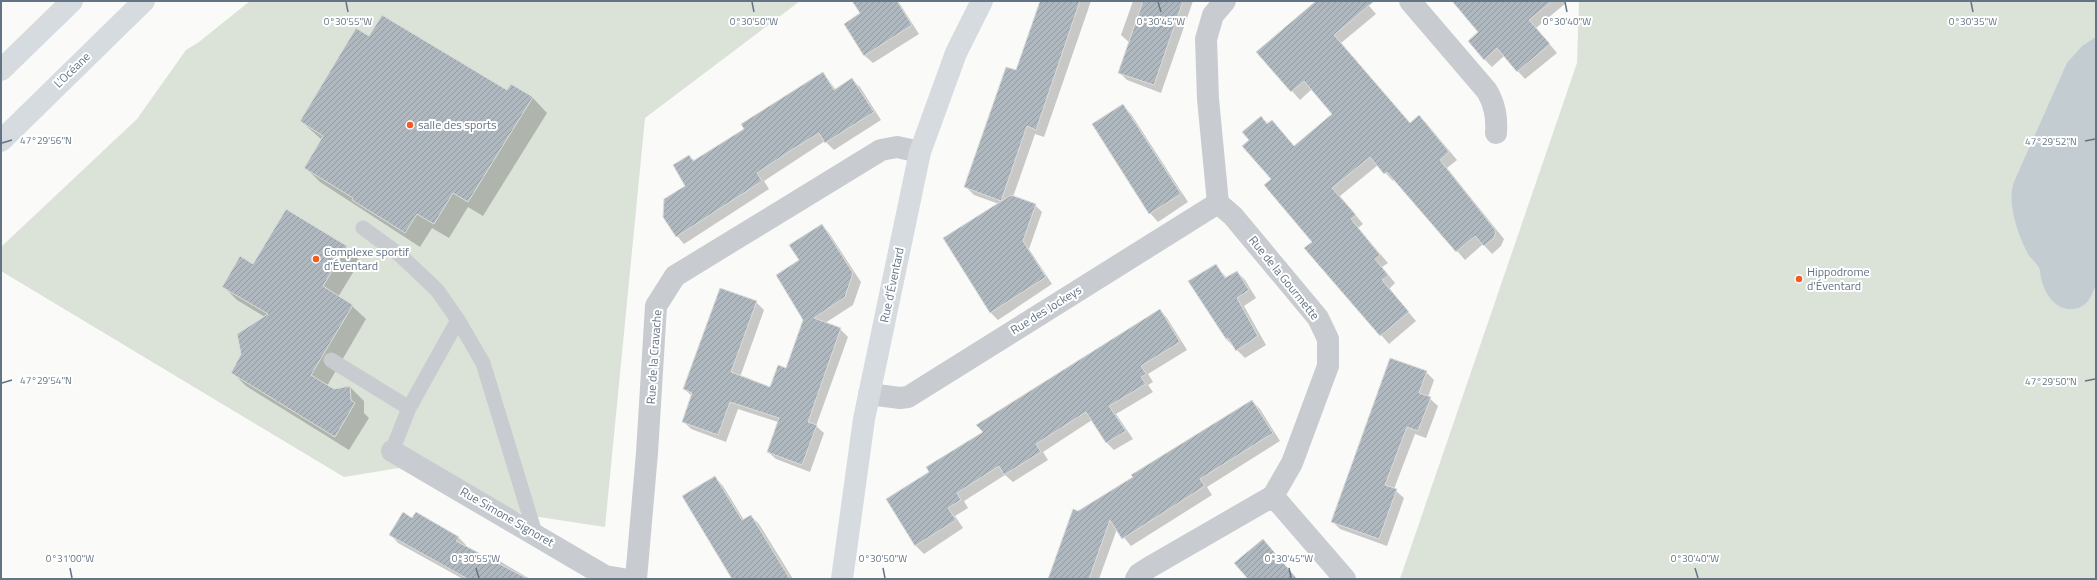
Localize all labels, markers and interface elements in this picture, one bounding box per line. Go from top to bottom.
text: 0°30'55"W [324,14,372,29]
text: 0°30'50"W [730,14,778,29]
text: 0°30'45"W [1137,14,1185,29]
text: 0°30'40"W [1543,14,1591,29]
text: 0°30'35"W [1949,14,1997,29]
street label: L’Océane [49,47,94,92]
place label: salle des sports [418,115,497,134]
marker: salle des sports [405,120,415,130]
text: 47°29'56"N [20,133,72,148]
text: 47°29'52"N [2025,134,2077,149]
street label: Rue de la Gourmette [1244,231,1324,324]
place label: Complexe sportif d'Éventard [324,242,409,275]
street label: Rue d'Éventard [874,246,909,324]
marker: Complexe sportif d'Éventard [311,254,321,264]
place label: Hippodrome d'Éventard [1807,262,1870,295]
marker: Hippodrome d'Éventard [1794,274,1804,284]
street label: Rue des Jockeys [1006,280,1085,339]
street label: Rue de la Cravache [641,309,666,405]
text: 47°29'54"N [20,373,72,388]
text: 47°29'50"N [2025,374,2077,389]
street label: Rue Simone Signoret [457,482,558,552]
text: 0°31'00"W [46,551,94,566]
text: 0°30'55"W [452,551,500,566]
text: 0°30'50"W [859,551,907,566]
text: 0°30'45"W [1265,551,1313,566]
text: 0°30'40"W [1671,551,1719,566]

